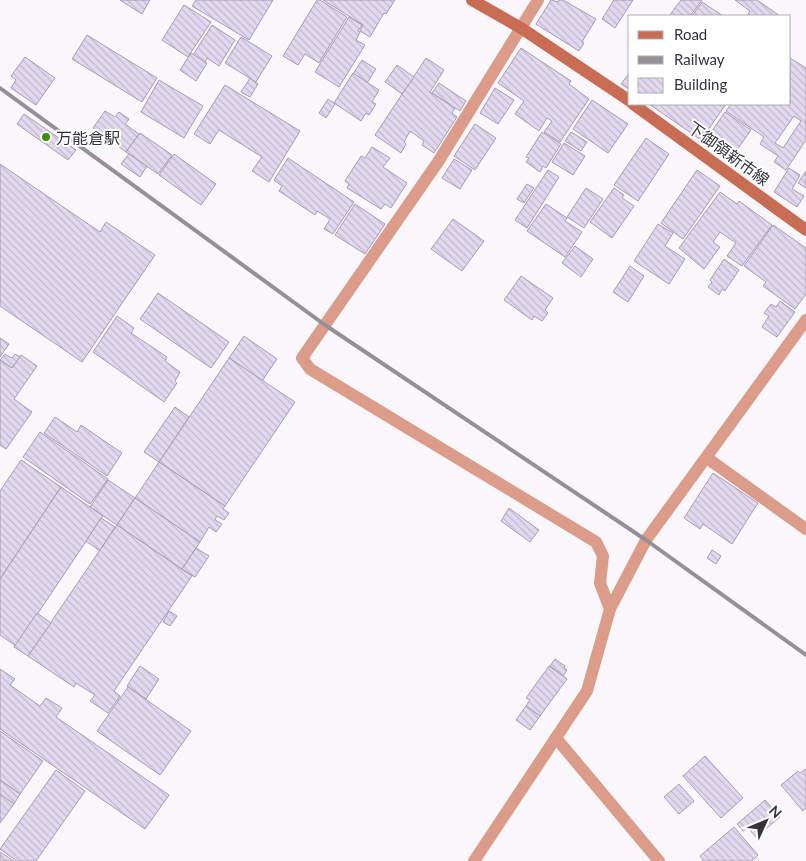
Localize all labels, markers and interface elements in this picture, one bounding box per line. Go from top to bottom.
legend [628,15,791,105]
text: Road [674,25,707,43]
text: Railway [674,50,725,68]
text: Building [674,75,727,93]
street label: 下御領新市線 [685,117,773,189]
place label: 万能倉駅 [56,128,120,147]
marker: 万能倉駅 [40,131,52,143]
north arrow [741,796,791,846]
text: N [766,802,786,821]

